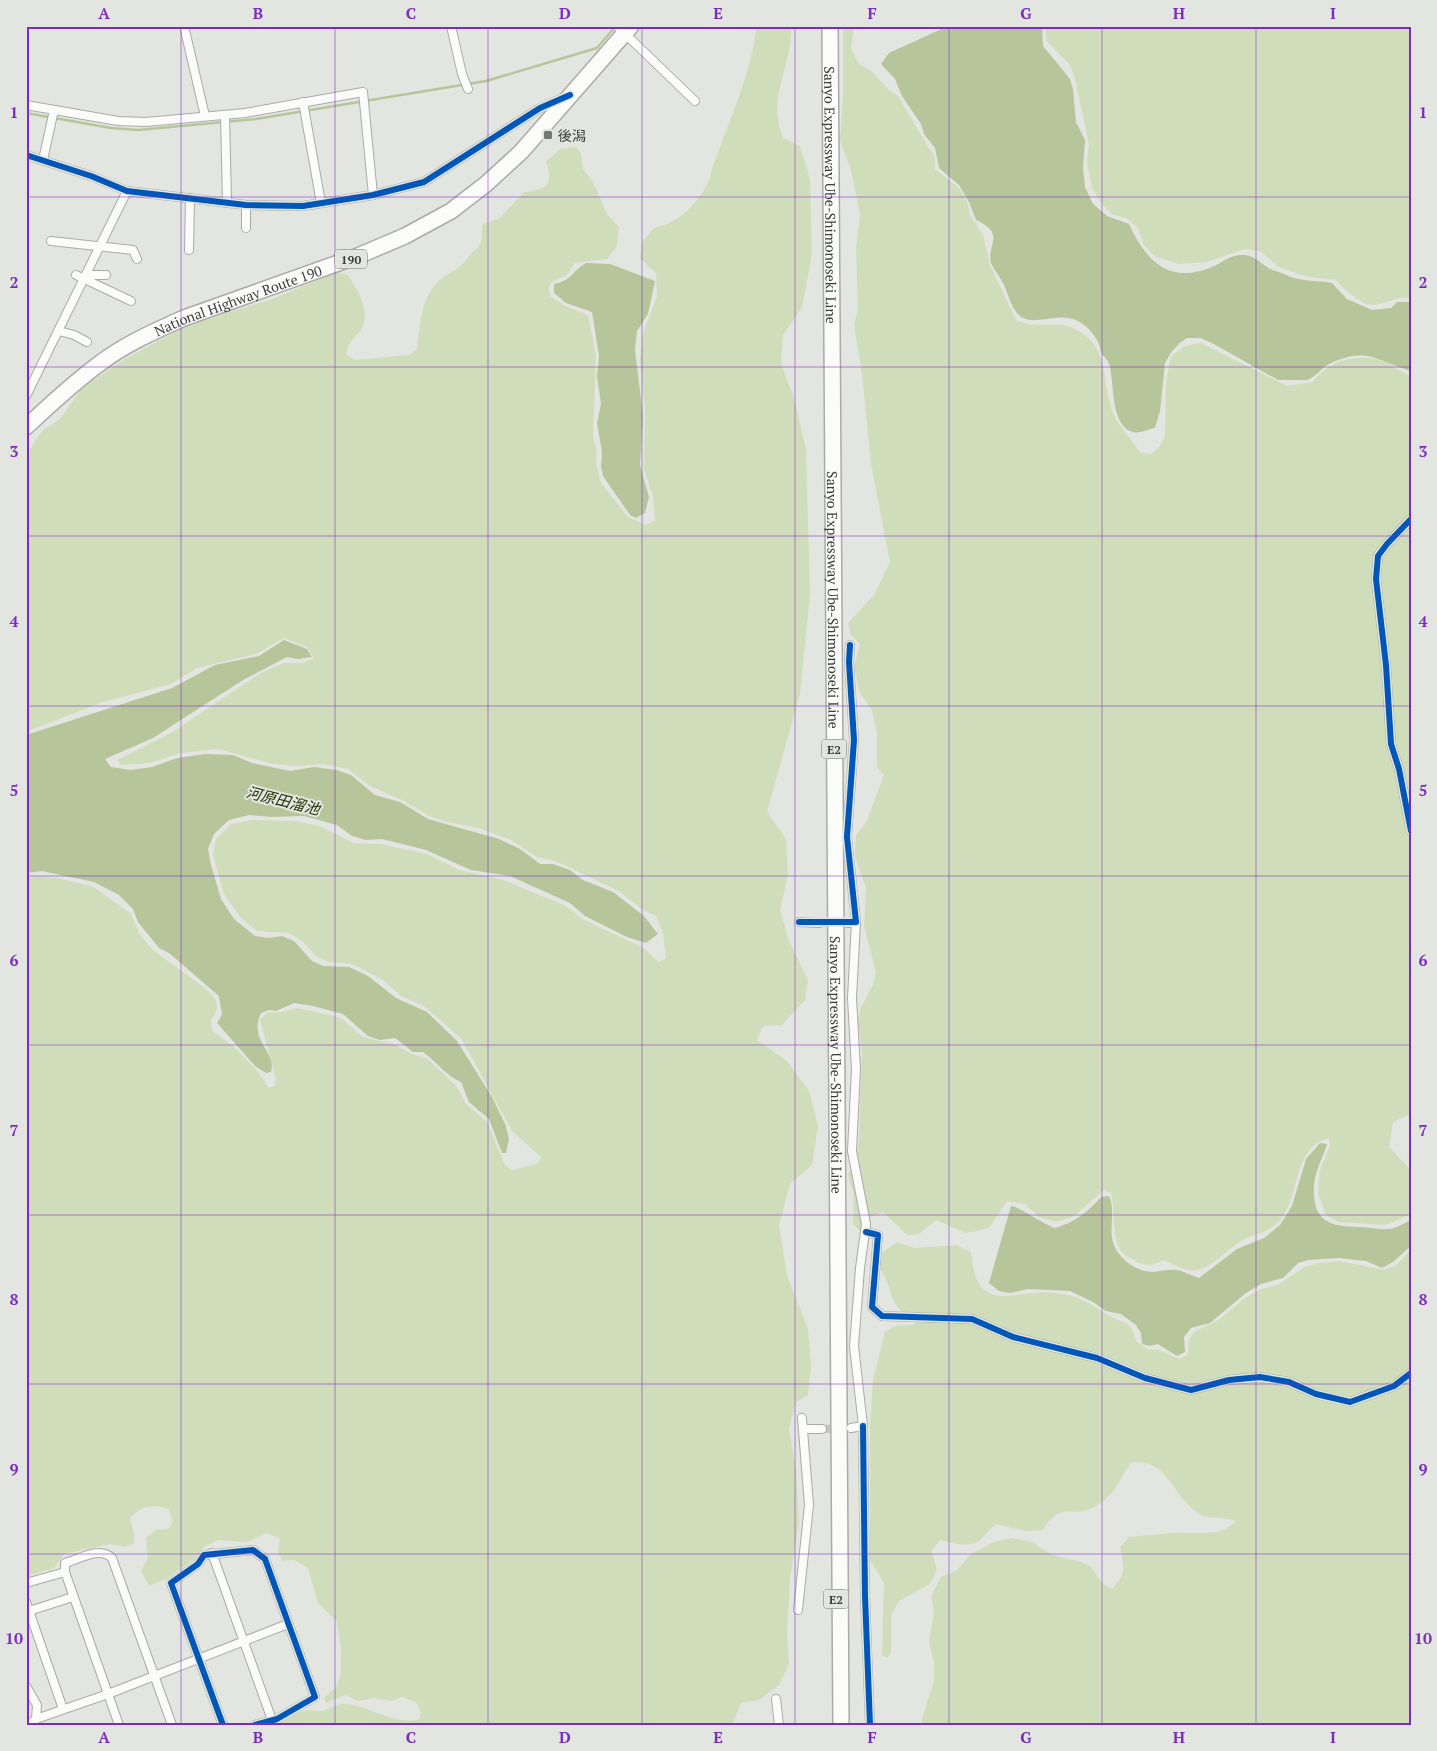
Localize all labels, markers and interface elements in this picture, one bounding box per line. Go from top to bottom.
text: A [98,2,110,24]
text: B [253,2,263,24]
text: C [406,2,416,24]
text: D [559,2,571,24]
text: E [713,2,723,24]
text: F [867,2,877,24]
text: G [1020,2,1032,24]
text: H [1173,2,1185,24]
text: I [1330,2,1336,24]
street label: Sanyo Expressway Ube-Shimonoseki Line [821,66,841,324]
text: 1 [9,101,19,123]
text: 1 [1418,101,1428,123]
place label: 後潟 [558,126,586,145]
marker: 後潟 [542,129,554,141]
road number: 190 [335,250,367,268]
street label: National Highway Route 190 [151,260,324,340]
text: 2 [9,271,19,293]
text: 2 [1418,271,1428,293]
text: 3 [9,440,19,462]
text: 3 [1418,440,1428,462]
street label: Sanyo Expressway Ube-Shimonoseki Line [823,471,844,729]
text: 4 [9,610,19,632]
text: 4 [1418,610,1428,632]
road number: E2 [822,740,846,759]
text: 5 [9,779,19,801]
text: 5 [1418,779,1428,801]
water label: 河原田溜池 [244,781,324,819]
street label: Sanyo Expressway Ube-Shimonoseki Line [826,936,847,1194]
text: 6 [9,949,19,971]
text: 6 [1418,949,1428,971]
text: 7 [9,1119,19,1141]
text: 7 [1418,1119,1428,1141]
text: 8 [9,1288,19,1310]
text: 8 [1418,1288,1428,1310]
text: 9 [9,1458,19,1480]
text: 9 [1418,1458,1428,1480]
road number: E2 [824,1590,848,1608]
text: 10 [5,1627,23,1649]
text: 10 [1414,1627,1432,1649]
text: A [98,1726,110,1748]
text: B [253,1726,263,1748]
text: C [406,1726,416,1748]
text: D [559,1726,571,1748]
text: E [713,1726,723,1748]
text: F [867,1726,877,1748]
text: G [1020,1726,1032,1748]
text: H [1173,1726,1185,1748]
text: I [1330,1726,1336,1748]

